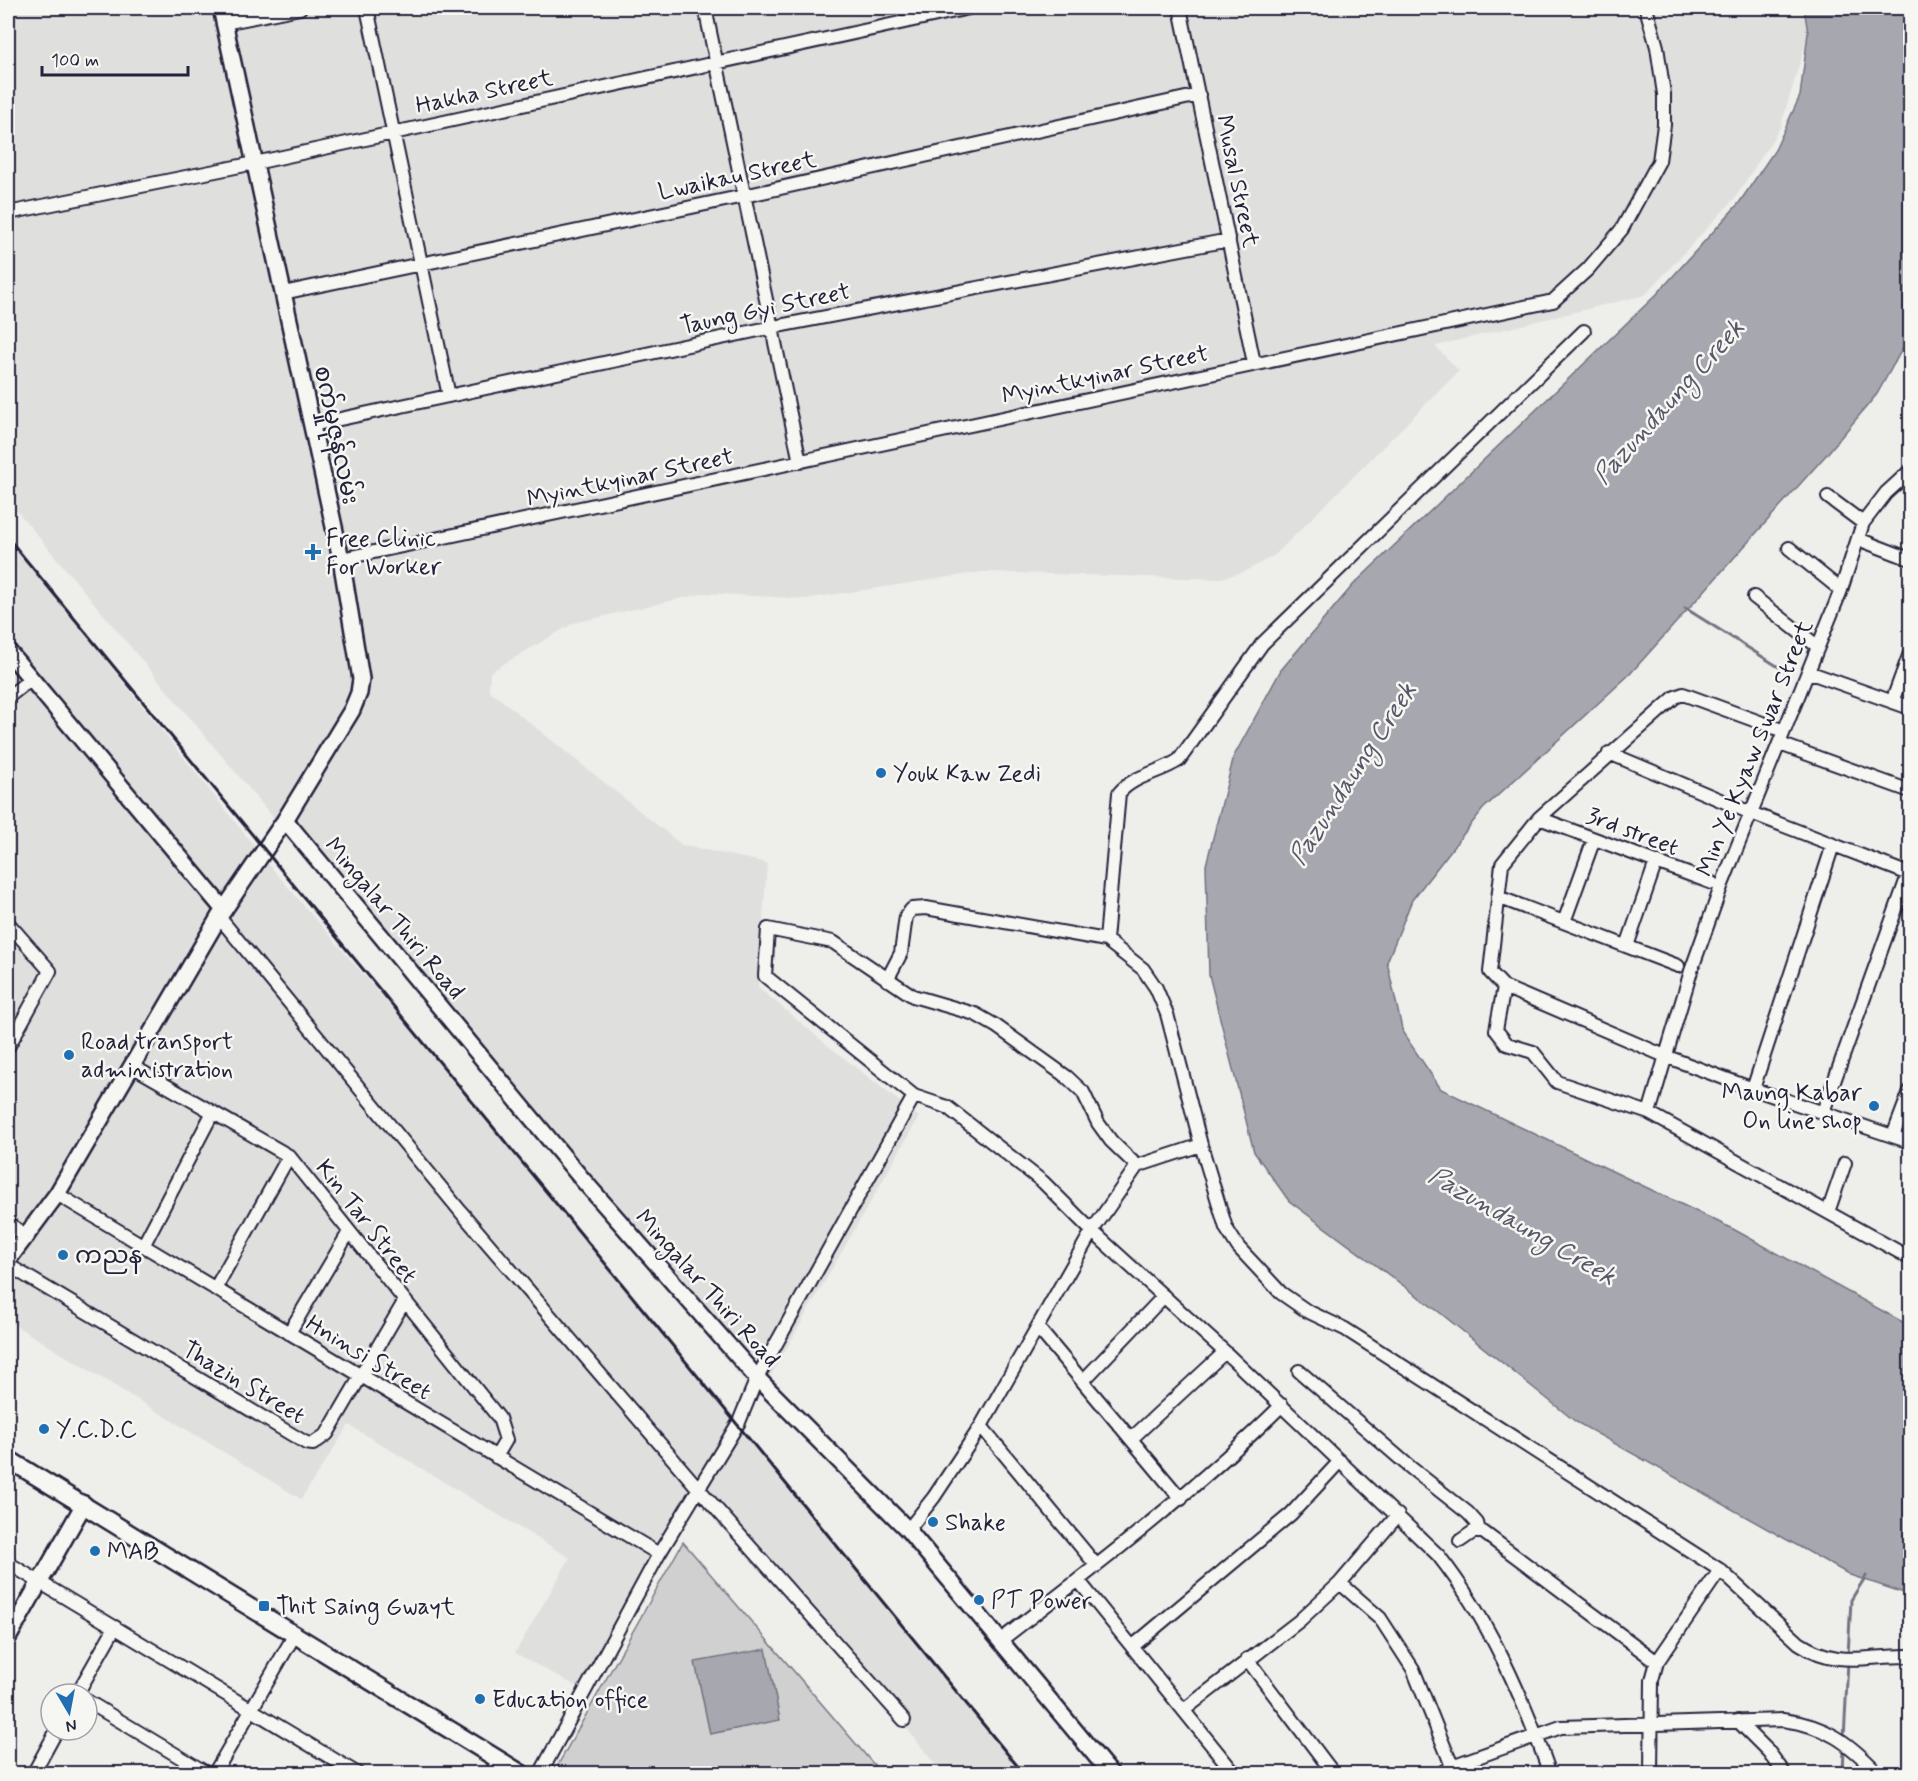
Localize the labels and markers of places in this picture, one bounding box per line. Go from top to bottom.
place label: Free Clinic For Worker [326,524,442,583]
marker: Free Clinic For Worker [304,543,322,561]
place label: Youk Kaw Zedi [893,759,1041,790]
marker: Youk Kaw Zedi [874,766,888,780]
place label: Road transport administration [81,1027,233,1086]
marker: Road transport administration [62,1048,76,1062]
place label: Maung Kabar On line shop [1722,1078,1863,1137]
marker: Maung Kabar On line shop [1867,1099,1881,1113]
place label: ကညန [75,1241,142,1274]
marker: ကညန [56,1248,70,1262]
place label: Y.C.D.C [56,1415,137,1446]
marker: Y.C.D.C [37,1422,51,1436]
place label: Shake [945,1508,1006,1539]
marker: Shake [926,1515,940,1529]
place label: MAB [107,1537,159,1568]
marker: MAB [88,1544,102,1558]
place label: PT Power [991,1586,1092,1617]
place label: Thit Saing Gwayt [276,1592,455,1625]
marker: PT Power [972,1593,986,1607]
marker: Thit Saing Gwayt [257,1599,271,1613]
place label: Education office [492,1685,649,1716]
marker: Education office [473,1692,487,1706]

